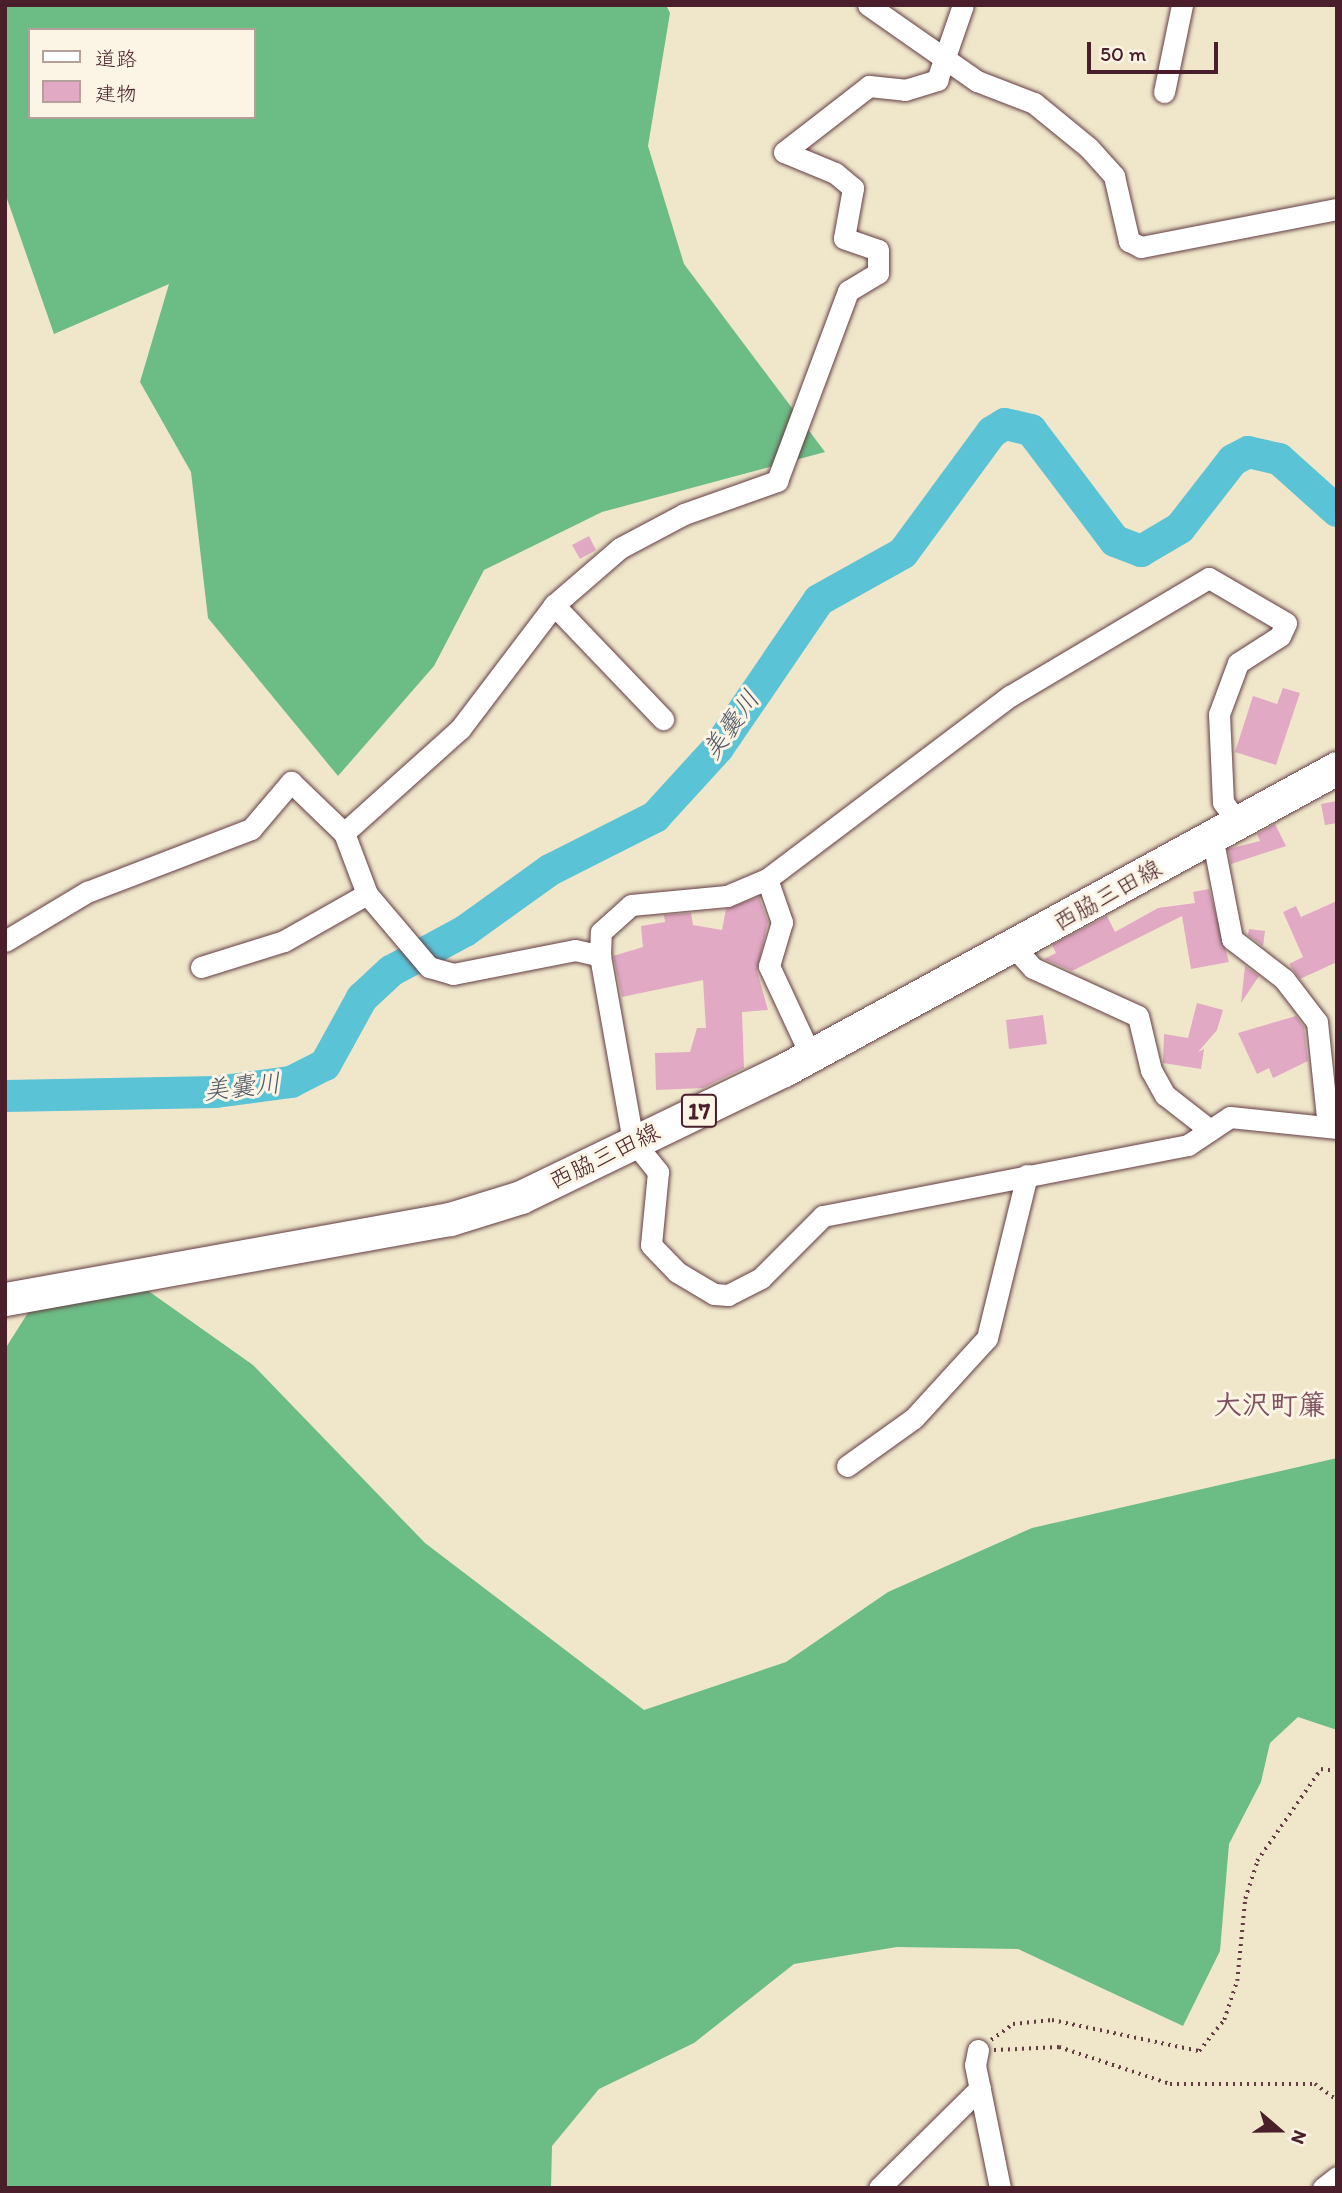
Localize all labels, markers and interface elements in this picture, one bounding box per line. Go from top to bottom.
legend [28,28,256,119]
scale bar [1090,28,1221,72]
text: 50 m [1100,41,1146,66]
text: 道路 [95,46,137,71]
text: 建物 [95,81,137,106]
water label: 美嚢川 [695,684,767,766]
street label: 西脇三田線 [1048,853,1166,937]
water label: 美嚢川 [202,1067,282,1107]
road number: 17 [680,1092,718,1130]
street label: 西脇三田線 [544,1117,664,1195]
district label: 大沢町簾 [1214,1387,1326,1421]
north arrow [1244,2095,1314,2165]
text: N [1286,2127,1312,2147]

